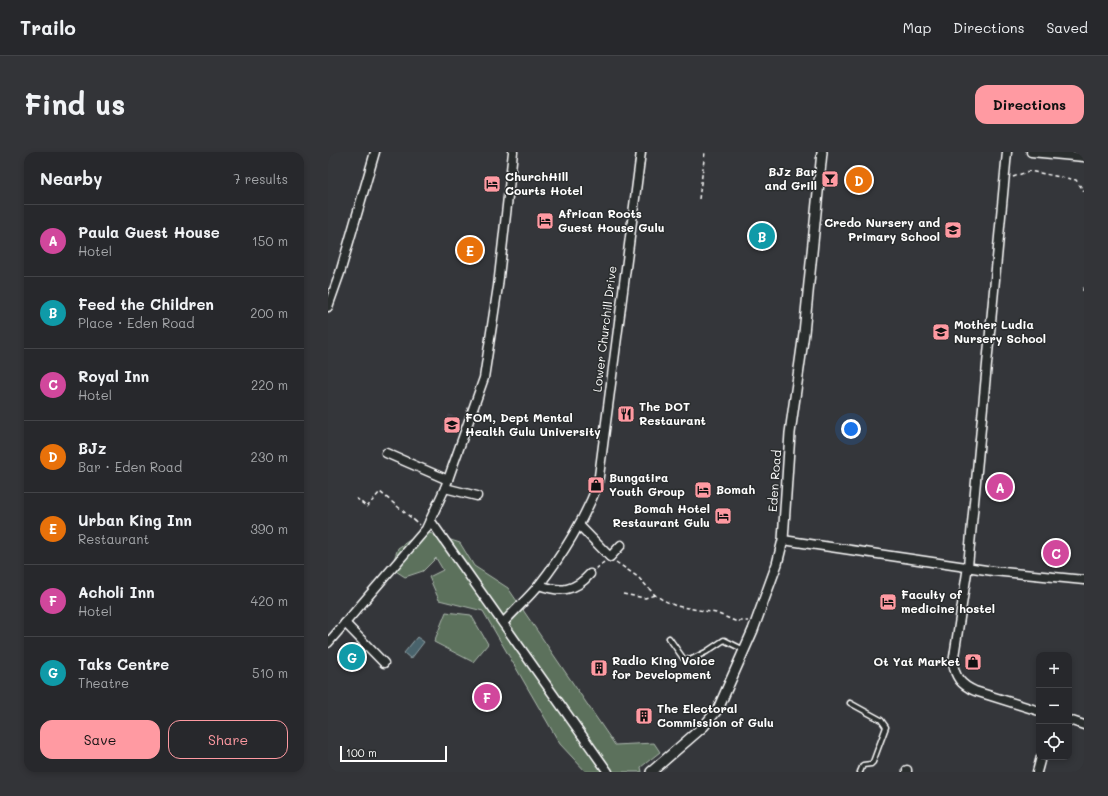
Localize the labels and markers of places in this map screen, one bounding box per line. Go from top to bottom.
place label: BJz Bar and Grill [765,163,817,193]
pin: D [846,165,872,195]
place label: ChurchHill Courts Hotel [505,168,583,198]
bar icon: BJz Bar and Grill [820,169,840,189]
hotel icon: ChurchHill Courts Hotel [482,174,502,194]
place label: African Roots Guest House Gulu [558,205,665,235]
hotel icon: African Roots Guest House Gulu [535,211,555,231]
place label: Credo Nursery and Primary School [824,214,940,244]
school or university icon: Credo Nursery and Primary School [943,220,963,240]
pin: B [749,221,775,251]
pin: E [457,235,483,265]
place label: Mother Ludia Nursery School [954,316,1046,346]
school or university icon: Mother Ludia Nursery School [931,322,951,342]
place label: The DOT Restaurant [639,398,706,428]
restaurant icon: The DOT Restaurant [616,404,636,424]
place label: FOM, Dept Mental Health Gulu University [465,409,601,439]
school or university icon: FOM, Dept Mental Health Gulu University [442,415,462,435]
place label: Bungatira Youth Group [609,469,685,499]
pin: A [987,472,1013,502]
shop icon: Bungatira Youth Group [586,475,606,495]
hotel icon: Bomah [693,480,713,500]
place label: Bomah [716,481,755,497]
place label: Bomah Hotel Restaurant Gulu [613,500,710,530]
hotel icon: Bomah Hotel Restaurant Gulu [713,506,733,526]
pin: C [1043,538,1069,568]
place label: Faculty of medicine hostel [901,586,995,616]
hotel icon: Faculty of medicine hostel [878,592,898,612]
pin: G [339,642,365,672]
place label: Radio King Voice for Development [612,652,715,682]
shop icon: Ot Yat Market [963,652,983,672]
place label: Ot Yat Market [873,653,960,669]
building icon: Radio King Voice for Development [589,658,609,678]
pin: F [474,682,500,712]
place label: The Electoral Commission of Gulu [657,700,774,730]
building icon: The Electoral Commission of Gulu [634,706,654,726]

